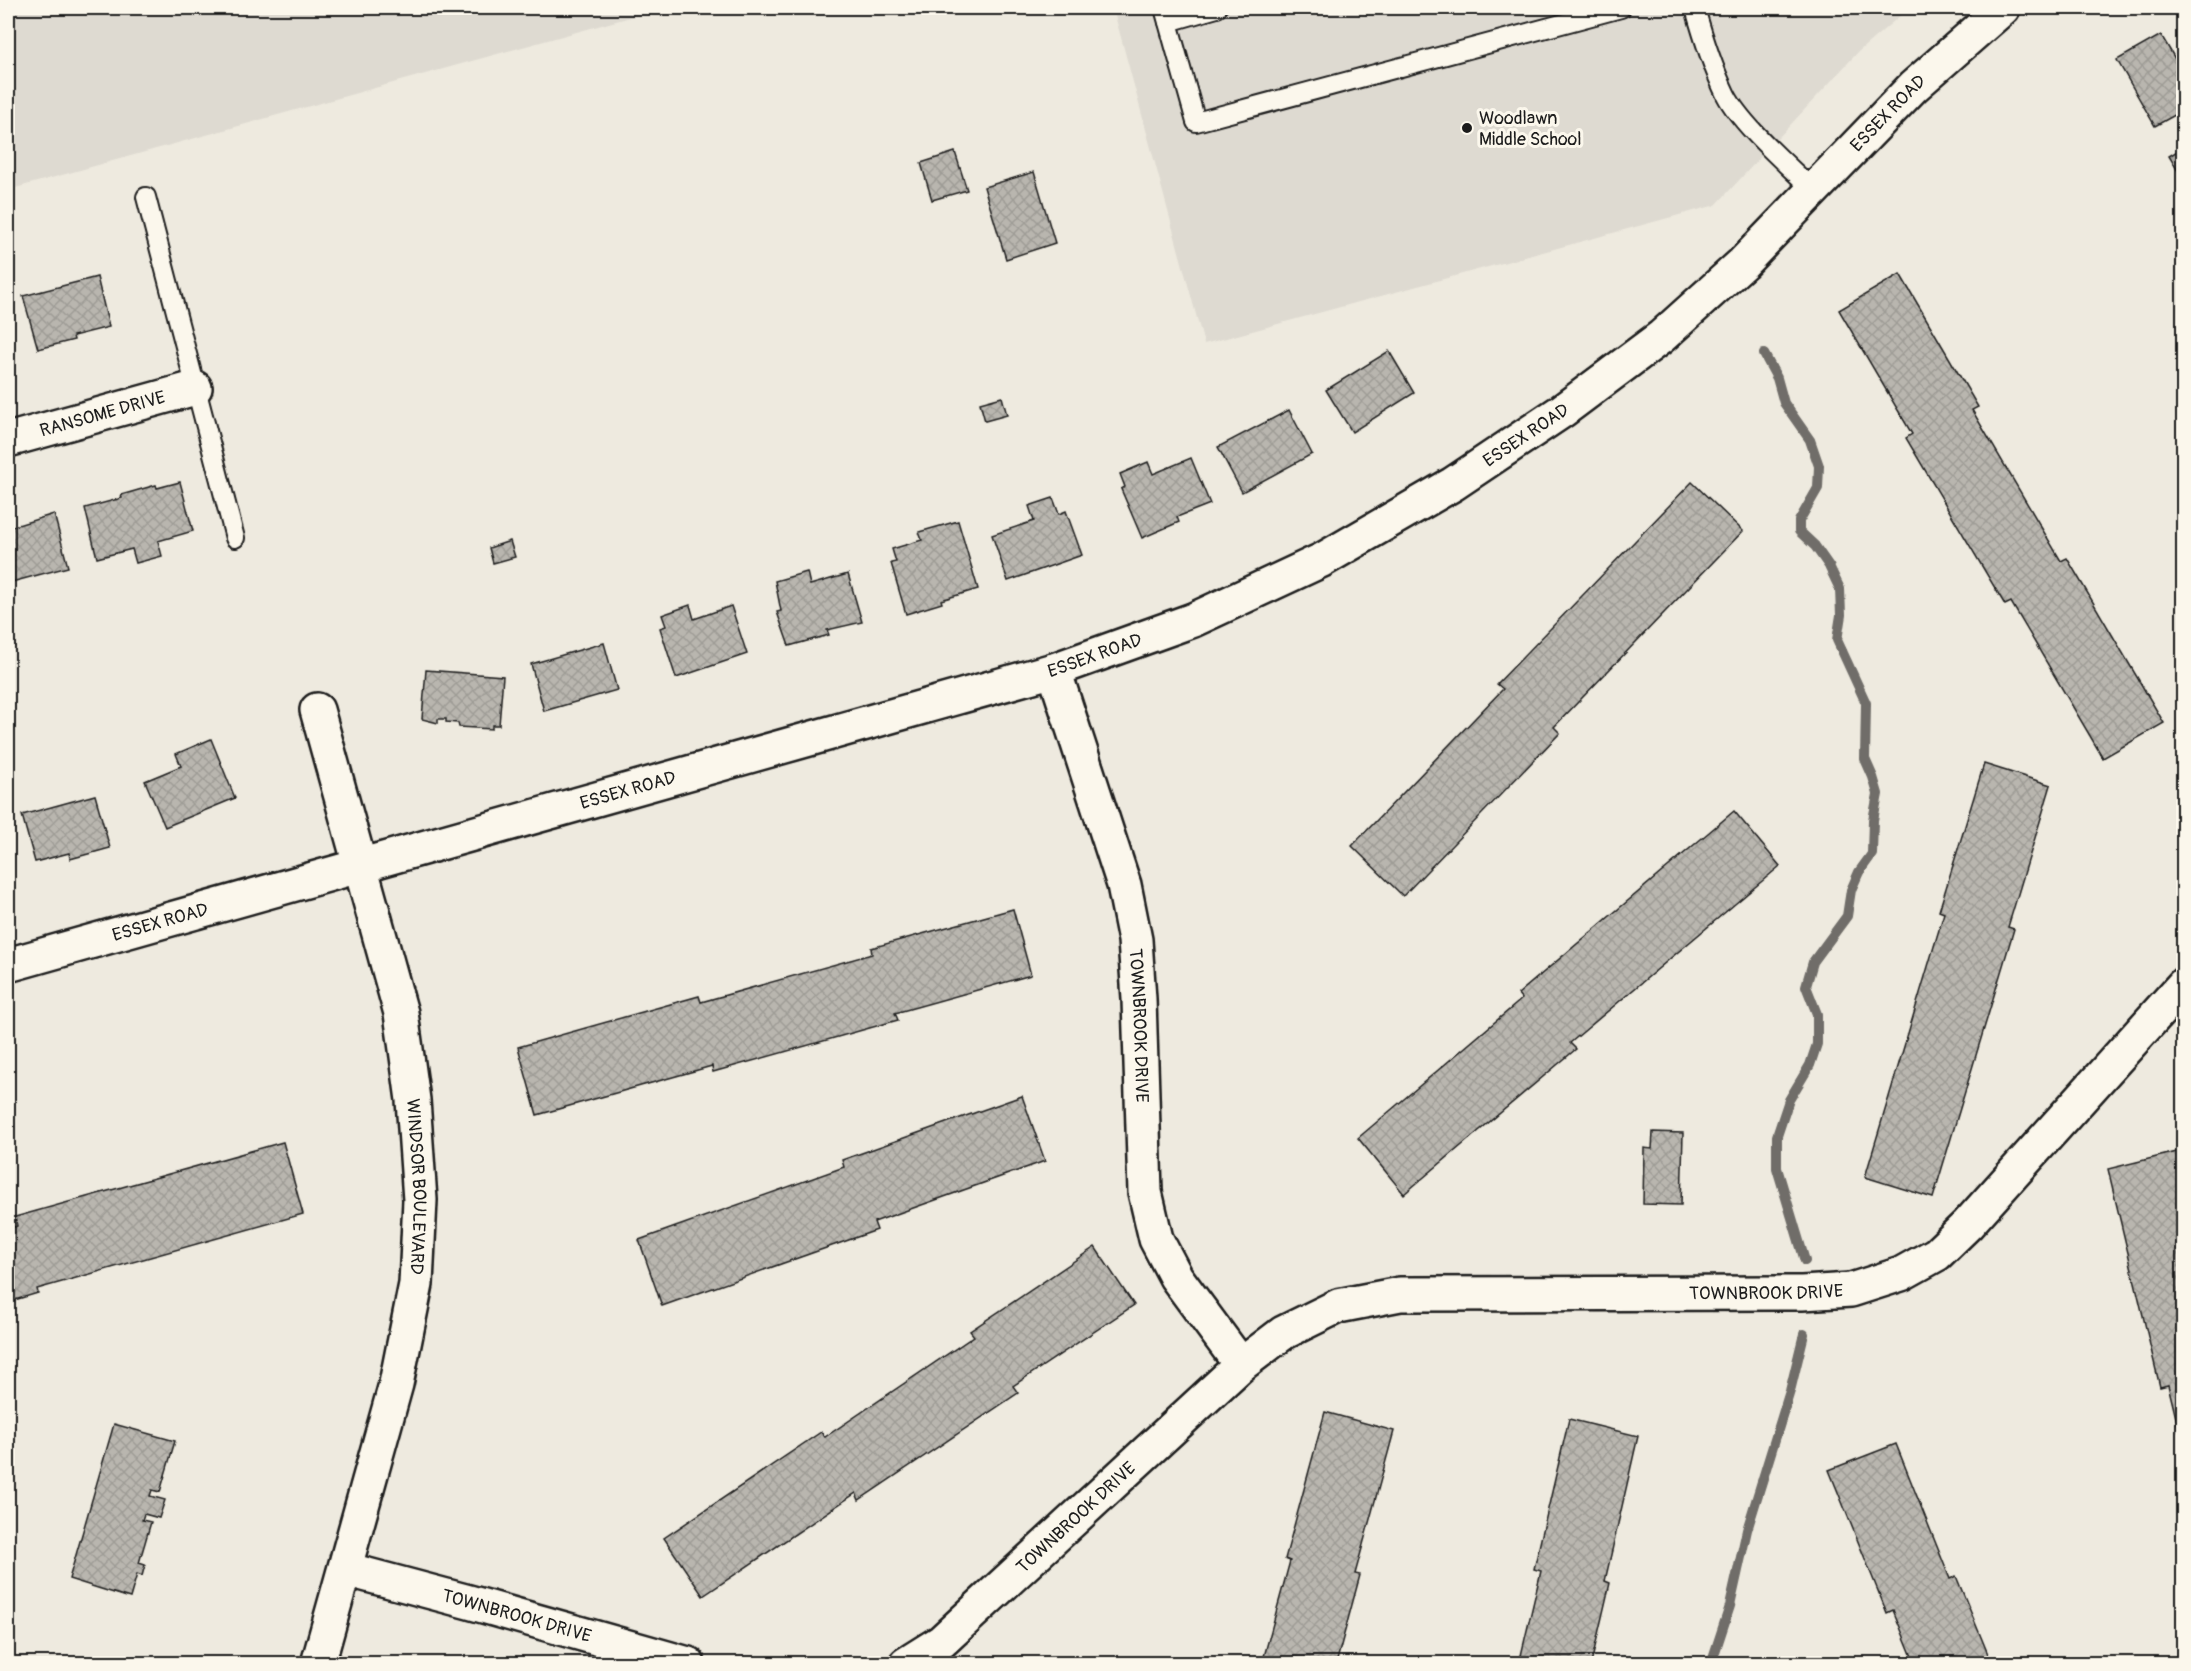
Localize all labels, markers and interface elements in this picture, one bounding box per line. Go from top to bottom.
street label: ESSEX ROAD [1845,70,1930,157]
place label: Woodlawn Middle School [1479,107,1582,151]
marker: Woodlawn Middle School [1460,121,1474,135]
street label: RANSOME DRIVE [37,385,168,442]
street label: ESSEX ROAD [1478,398,1574,472]
street label: ESSEX ROAD [1045,628,1145,683]
street label: ESSEX ROAD [577,766,678,815]
street label: ESSEX ROAD [109,898,211,947]
street label: TOWNBROOK DRIVE [1124,948,1154,1103]
street label: WINDSOR BOULEVARD [401,1098,431,1275]
street label: TOWNBROOK DRIVE [1689,1279,1844,1305]
street label: TOWNBROOK DRIVE [1011,1457,1140,1578]
street label: TOWNBROOK DRIVE [440,1584,594,1648]

